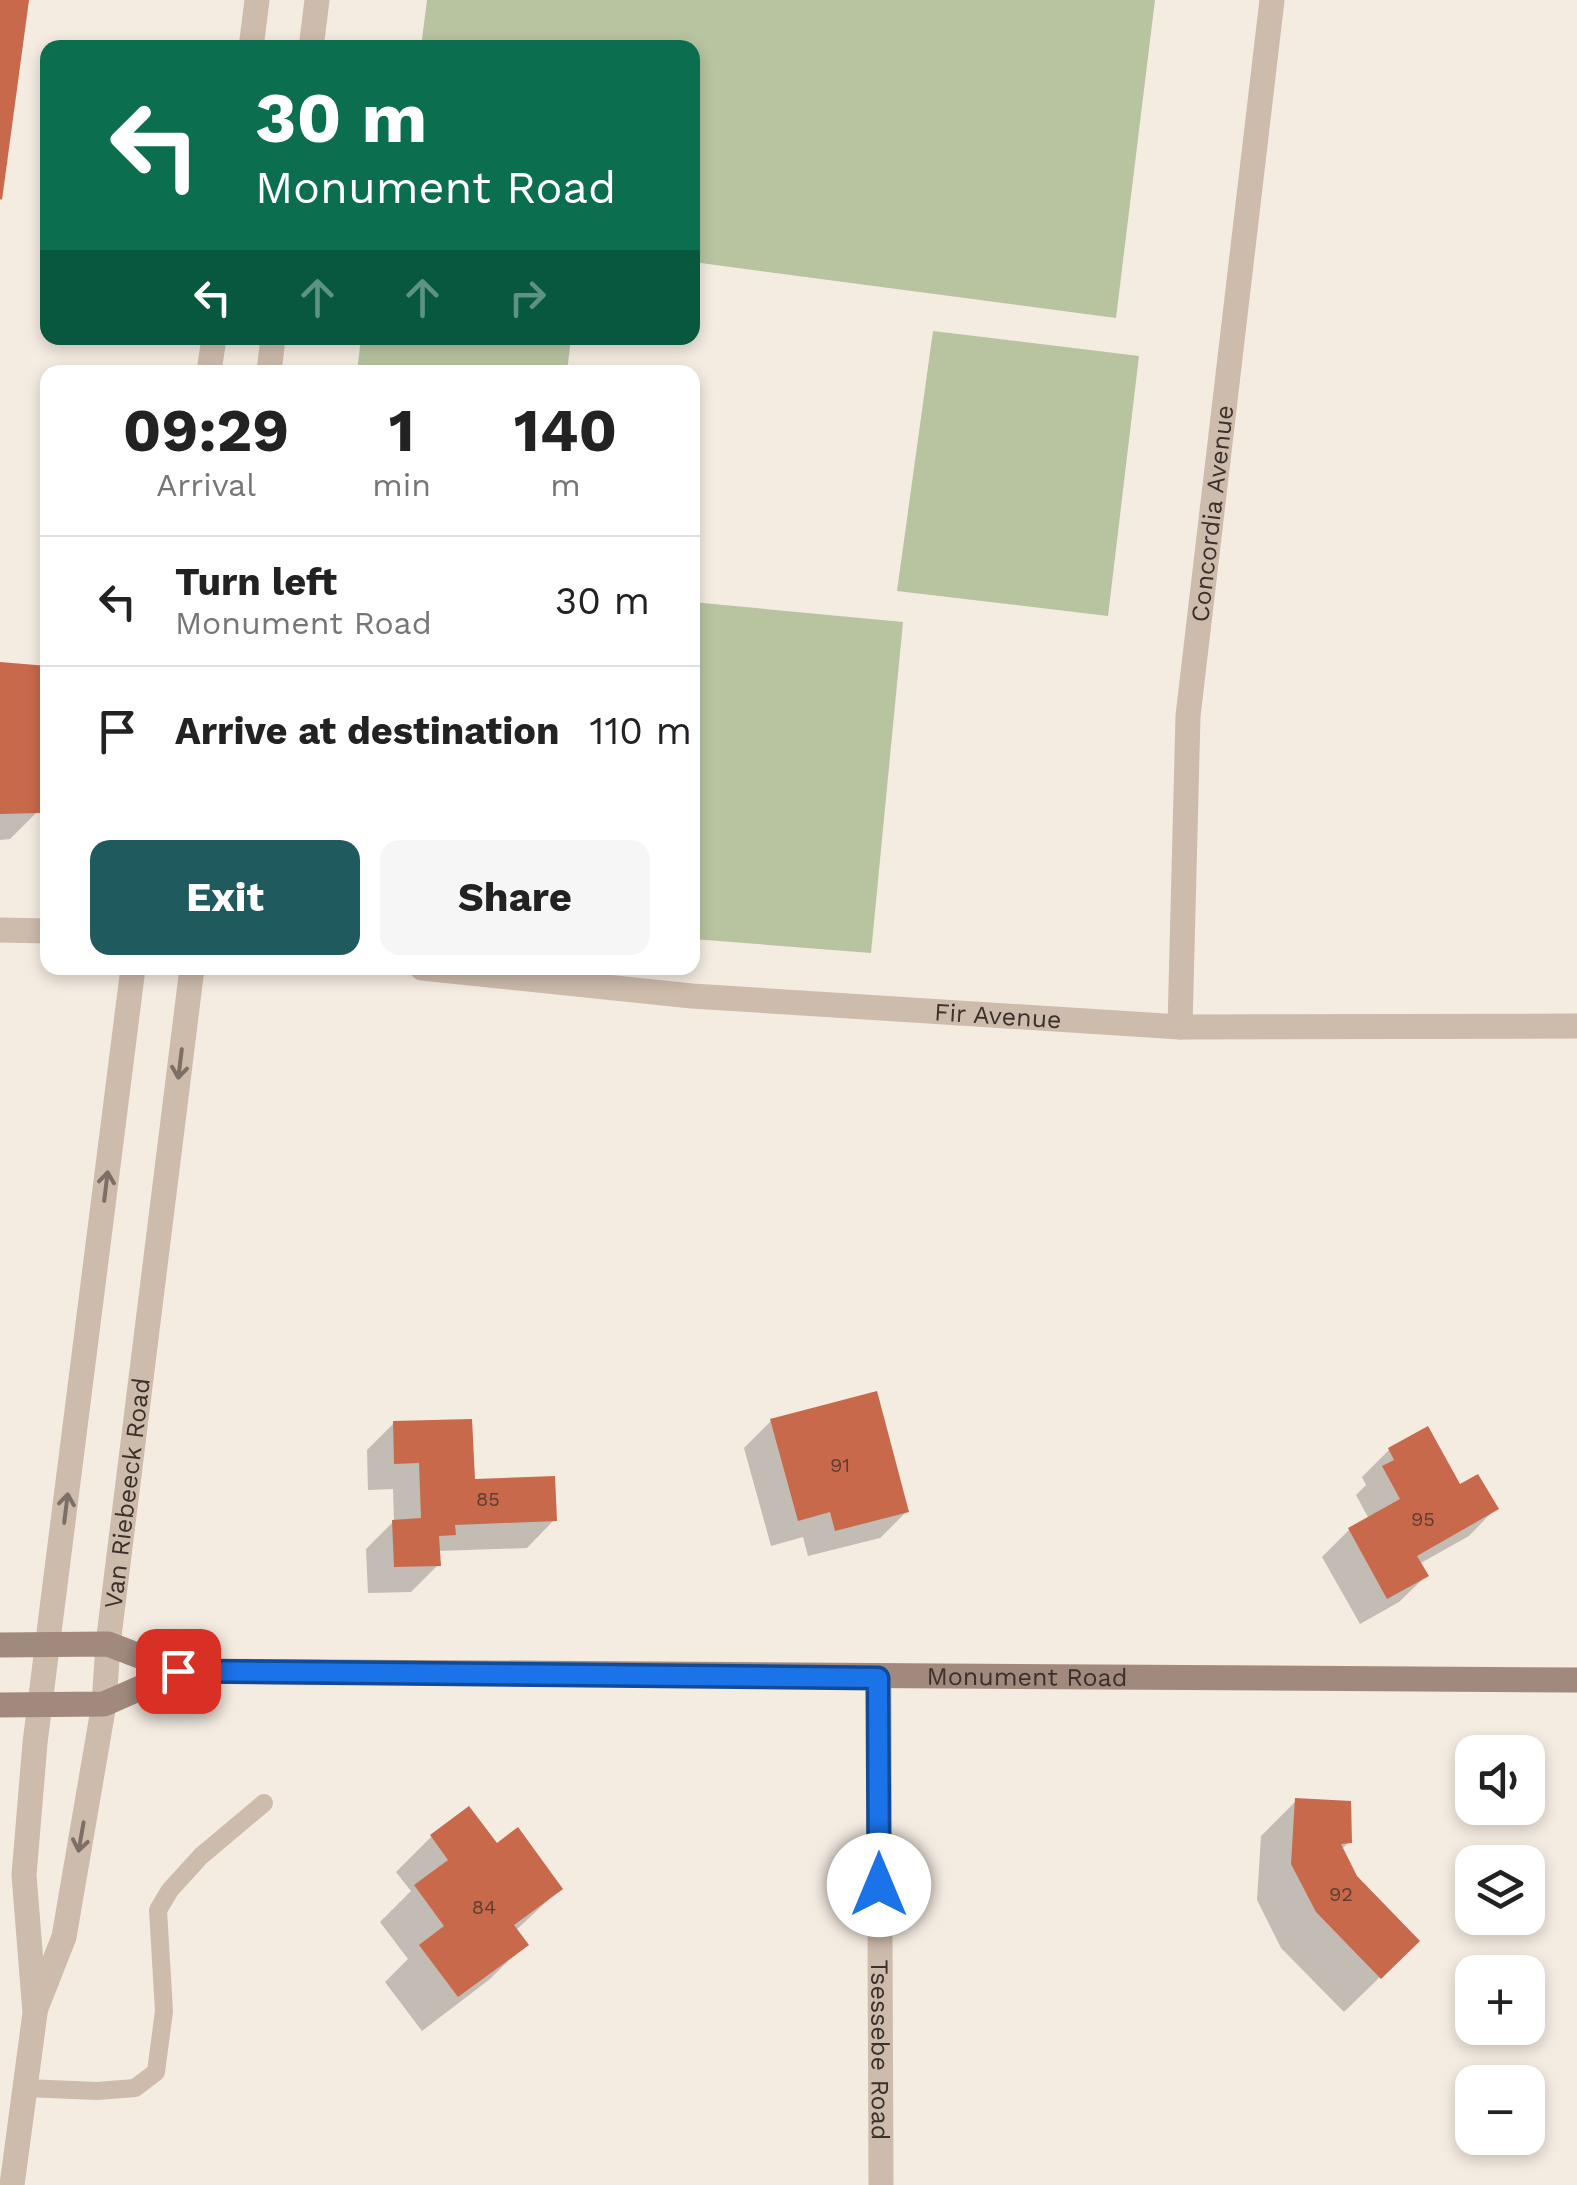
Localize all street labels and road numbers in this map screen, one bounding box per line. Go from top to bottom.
street label: Concordia Avenue [1185,403,1239,624]
street label: Fir Avenue [933,997,1062,1034]
street label: Van Riebeeck Road [99,1376,156,1610]
street label: Monument Road [927,1662,1127,1692]
street label: Tsessebe Road [865,1959,895,2141]

